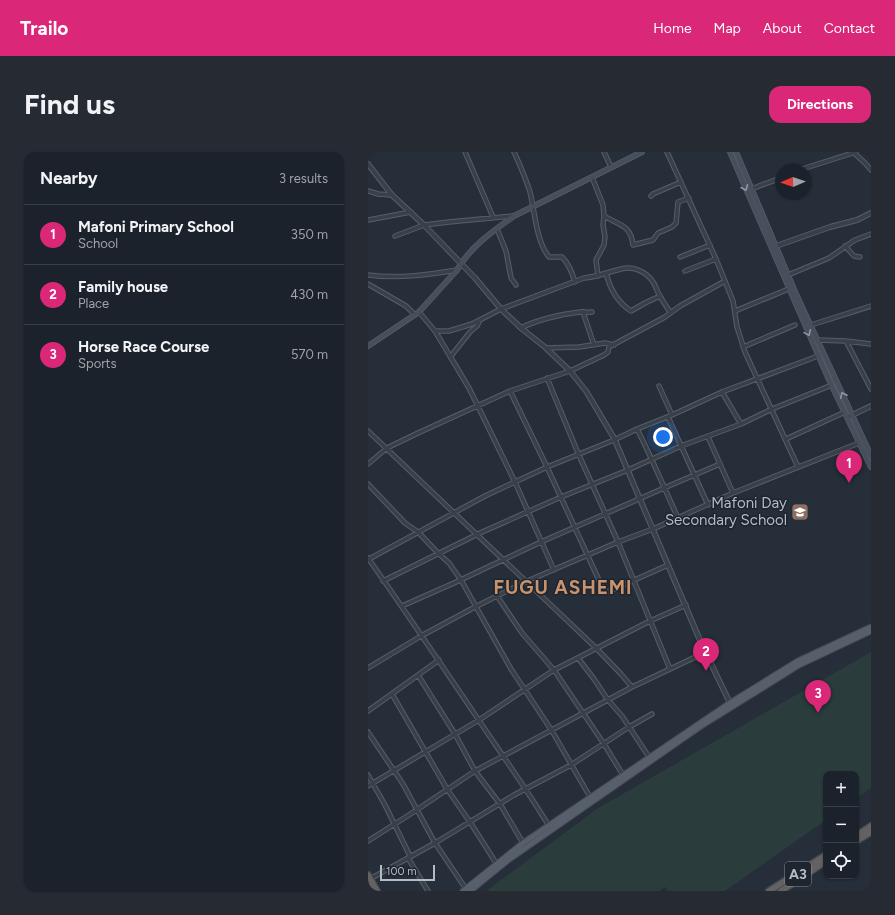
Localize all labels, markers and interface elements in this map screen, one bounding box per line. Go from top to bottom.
text: Trailo [20,17,68,40]
text: Home [653,20,692,37]
text: Map [714,20,741,37]
text: About [763,20,802,37]
text: Contact [824,20,875,37]
button: Directions [769,86,871,123]
text: Find us [24,87,115,121]
north arrow [775,164,811,200]
text: Nearby [40,168,98,188]
text: 3 results [279,171,328,186]
one-way arrow [740,184,748,191]
text: Mafoni Primary School [78,218,234,236]
text: 1 [50,227,56,242]
text: 350 m [291,227,328,242]
text: School [78,236,118,251]
text: Family house [78,278,168,296]
text: 2 [49,287,57,302]
text: 430 m [290,287,328,302]
text: Place [78,296,109,311]
one-way arrow [803,328,811,336]
text: Horse Race Course [78,338,209,356]
text: 3 [49,347,57,362]
text: 570 m [291,347,328,362]
text: Sports [78,356,117,371]
one-way arrow [840,392,848,400]
your location [653,427,673,447]
pin: 1 [836,450,862,483]
place label: Mafoni Day Secondary School [665,494,787,529]
school or university icon: Mafoni Day Secondary School [790,502,810,522]
district label: FUGU ASHEMI [493,576,633,599]
pin: 2 [693,638,719,671]
pin: 3 [805,680,831,713]
map controls [823,771,859,879]
button: + [823,771,859,807]
button: − [823,807,859,843]
button: locate [823,843,859,879]
road number: A3 [785,862,811,886]
scale bar [380,863,435,882]
text: 100 m [386,865,417,878]

